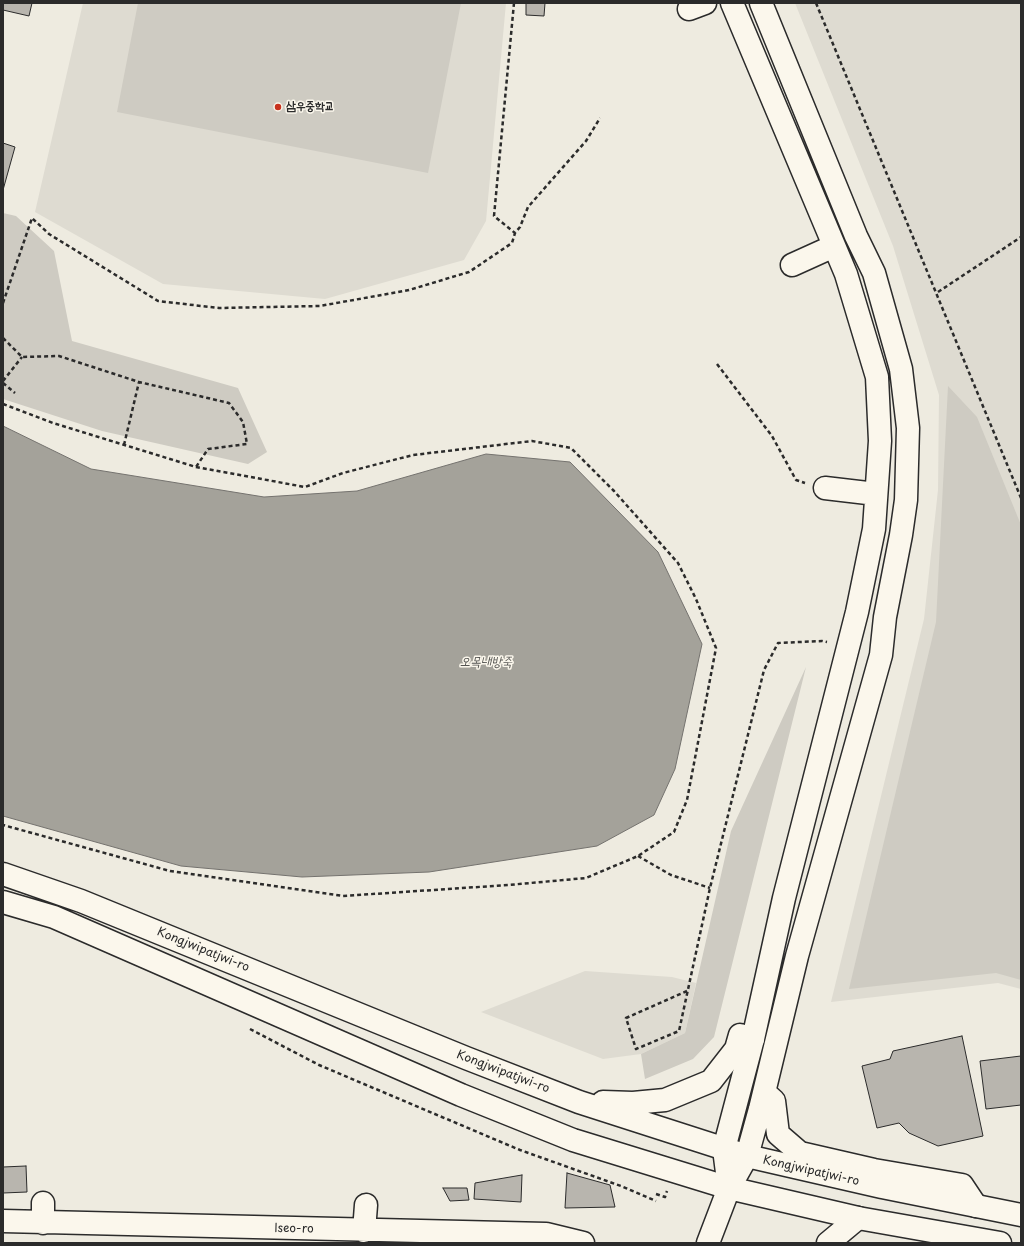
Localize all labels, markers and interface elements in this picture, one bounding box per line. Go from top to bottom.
place label: 삼우중학교 [286,100,334,114]
marker: 삼우중학교 [273,102,283,112]
water label: 오목내방죽 [460,654,512,670]
street label: Kongjwipatjwi-ro [155,925,251,975]
street label: Kongjwipatjwi-ro [454,1048,552,1096]
street label: Kongjwipatjwi-ro [761,1153,861,1189]
street label: Iseo-ro [274,1221,314,1237]

